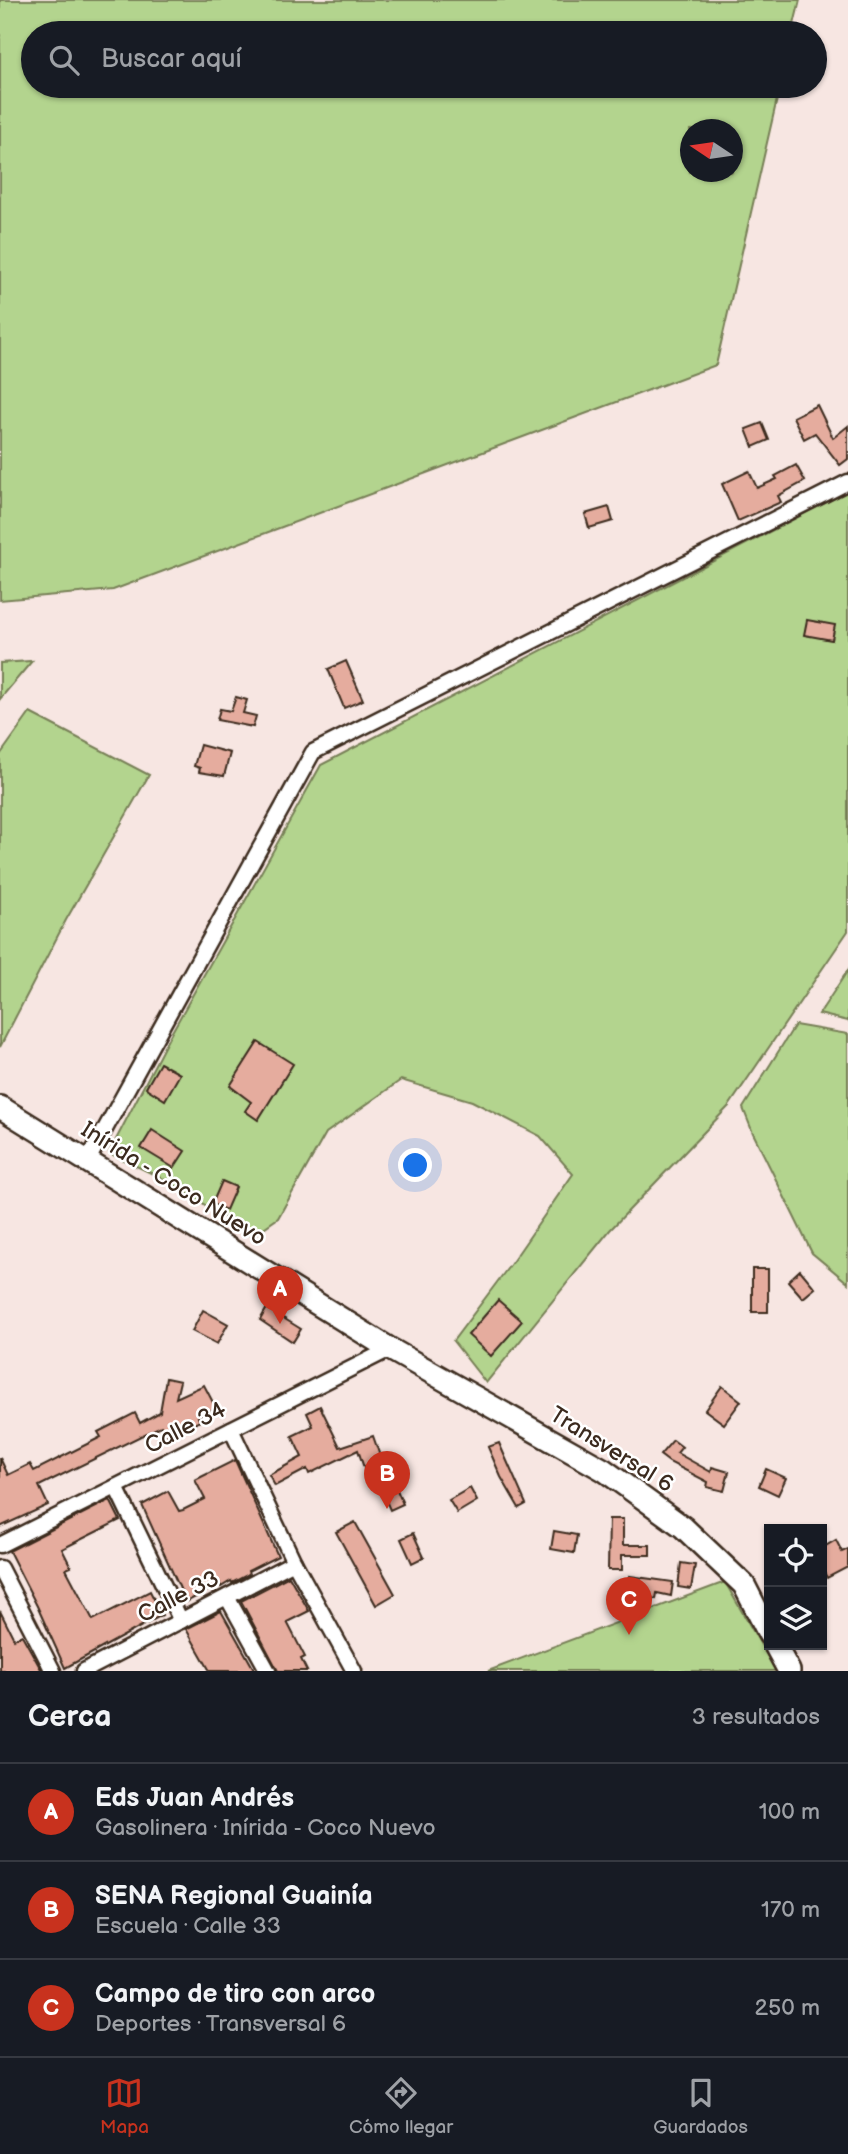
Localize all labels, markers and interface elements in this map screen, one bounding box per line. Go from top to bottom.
search box [21,21,827,98]
icon: search [45,41,83,79]
text: Buscar aquí [101,44,242,75]
north arrow [680,119,743,182]
street label: Inírida - Coco Nuevo [76,1116,271,1252]
your location [398,1148,432,1182]
pin: A [257,1266,303,1324]
street label: Calle 34 [140,1396,231,1460]
street label: Transversal 6 [545,1401,678,1499]
pin: B [364,1451,410,1509]
map controls [764,1524,827,1650]
button: locate [764,1524,827,1587]
street label: Calle 33 [133,1565,224,1629]
pin: C [606,1577,652,1635]
button: layers [764,1587,827,1650]
text: Cerca [28,1699,111,1735]
text: 3 resultados [692,1703,820,1731]
text: Eds Juan Andrés [95,1783,294,1814]
text: A [44,1798,58,1826]
text: 100 m [759,1798,820,1826]
text: Gasolinera · Inírida - Coco Nuevo [95,1814,436,1842]
text: SENA Regional Guainía [95,1881,373,1912]
text: B [43,1896,59,1924]
text: 170 m [761,1896,820,1924]
text: Escuela · Calle 33 [95,1912,281,1940]
text: Campo de tiro con arco [95,1979,375,2010]
text: C [43,1994,59,2022]
text: 250 m [754,1994,820,2022]
text: Deportes · Transversal 6 [95,2010,346,2038]
tab: Mapa [100,2074,149,2139]
tab: Cómo llegar [349,2074,453,2139]
tab: Guardados [653,2074,748,2139]

